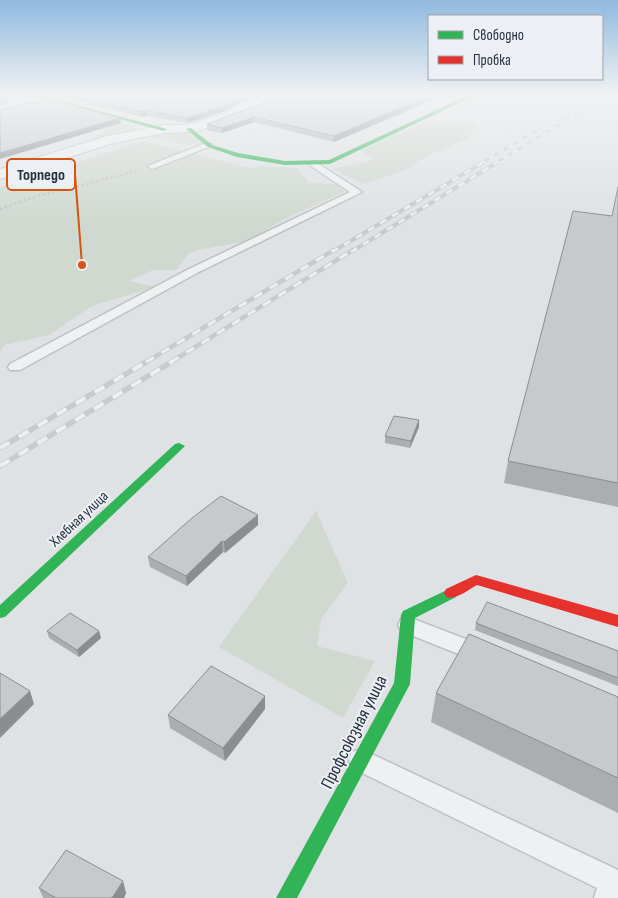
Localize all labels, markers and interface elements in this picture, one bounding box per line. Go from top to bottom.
legend [428,15,603,80]
text: Свободно [473,26,524,45]
text: Пробка [473,51,511,70]
callout: Торпедо [7,159,75,190]
text: Торпедо [17,166,65,185]
street label: Хлебная улица [45,487,113,552]
street label: Профсоюзная улица [316,672,392,792]

